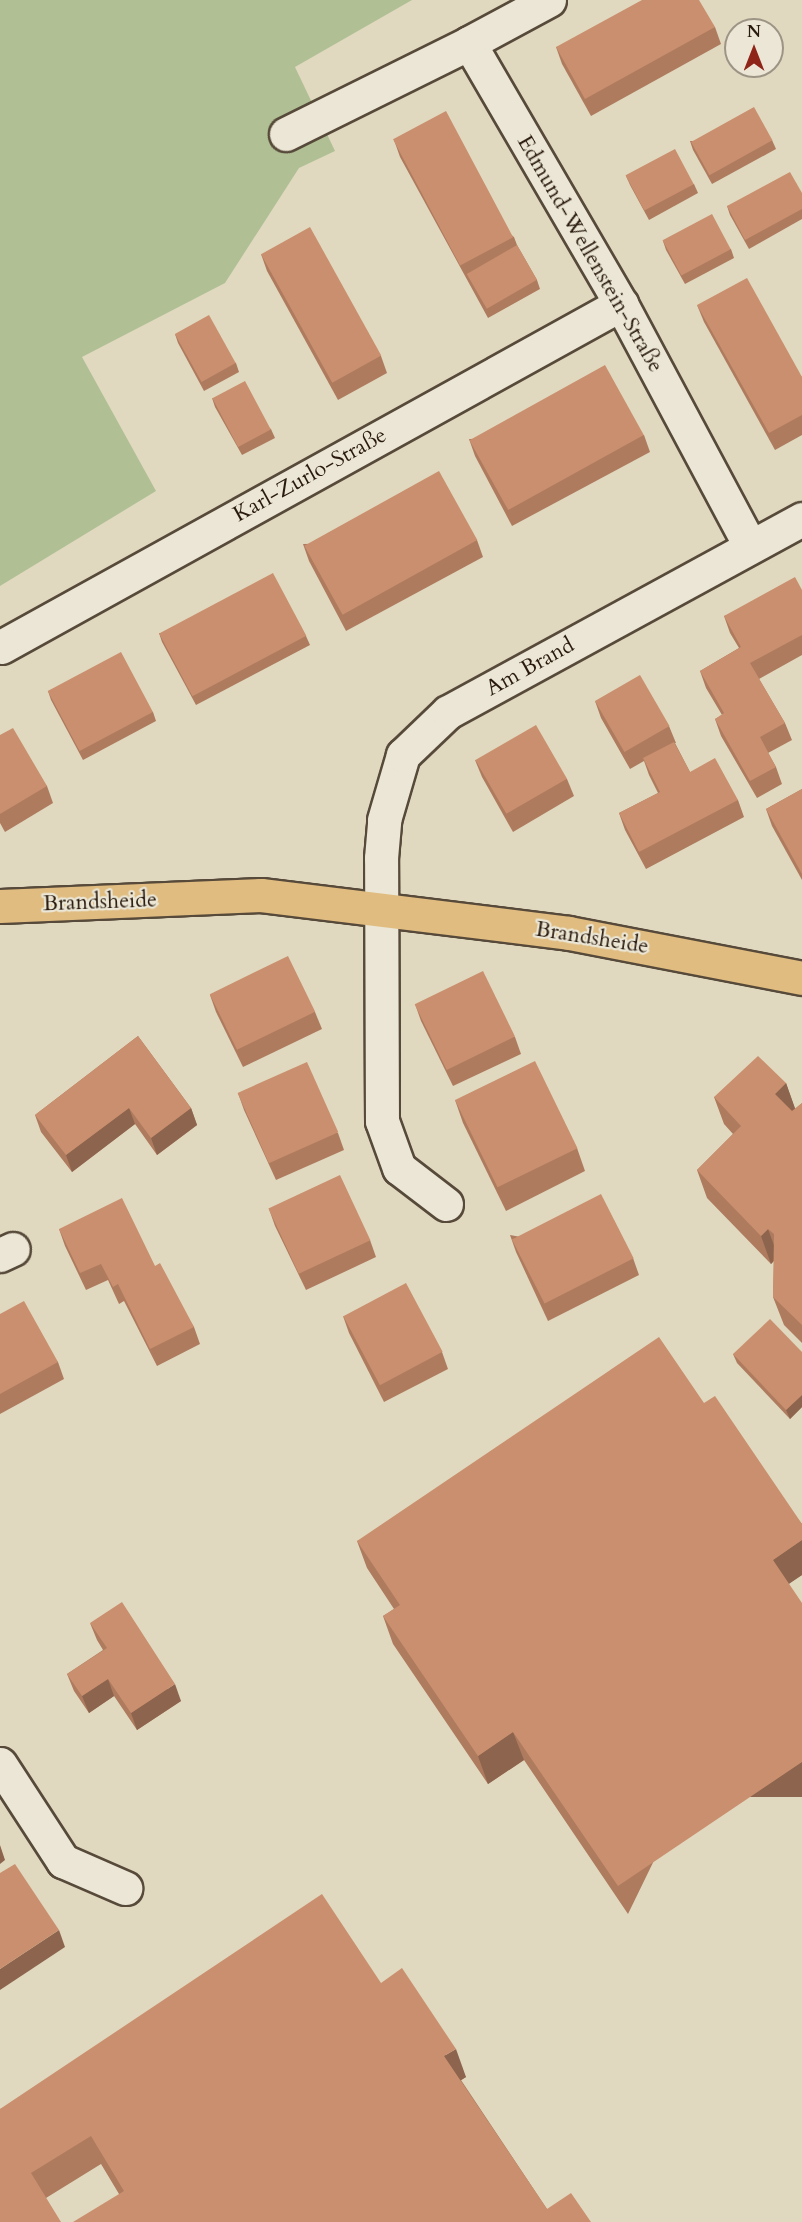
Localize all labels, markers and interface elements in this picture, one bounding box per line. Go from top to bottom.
north arrow [724,18,784,78]
text: N [747,21,761,43]
street label: Edmund-Wellenstein-Straße [511,131,669,377]
street label: Karl-Zurlo-Straße [229,422,391,528]
street label: Am Brand [481,632,579,702]
street label: Brandsheide [43,887,157,917]
street label: Brandsheide [534,916,650,960]

